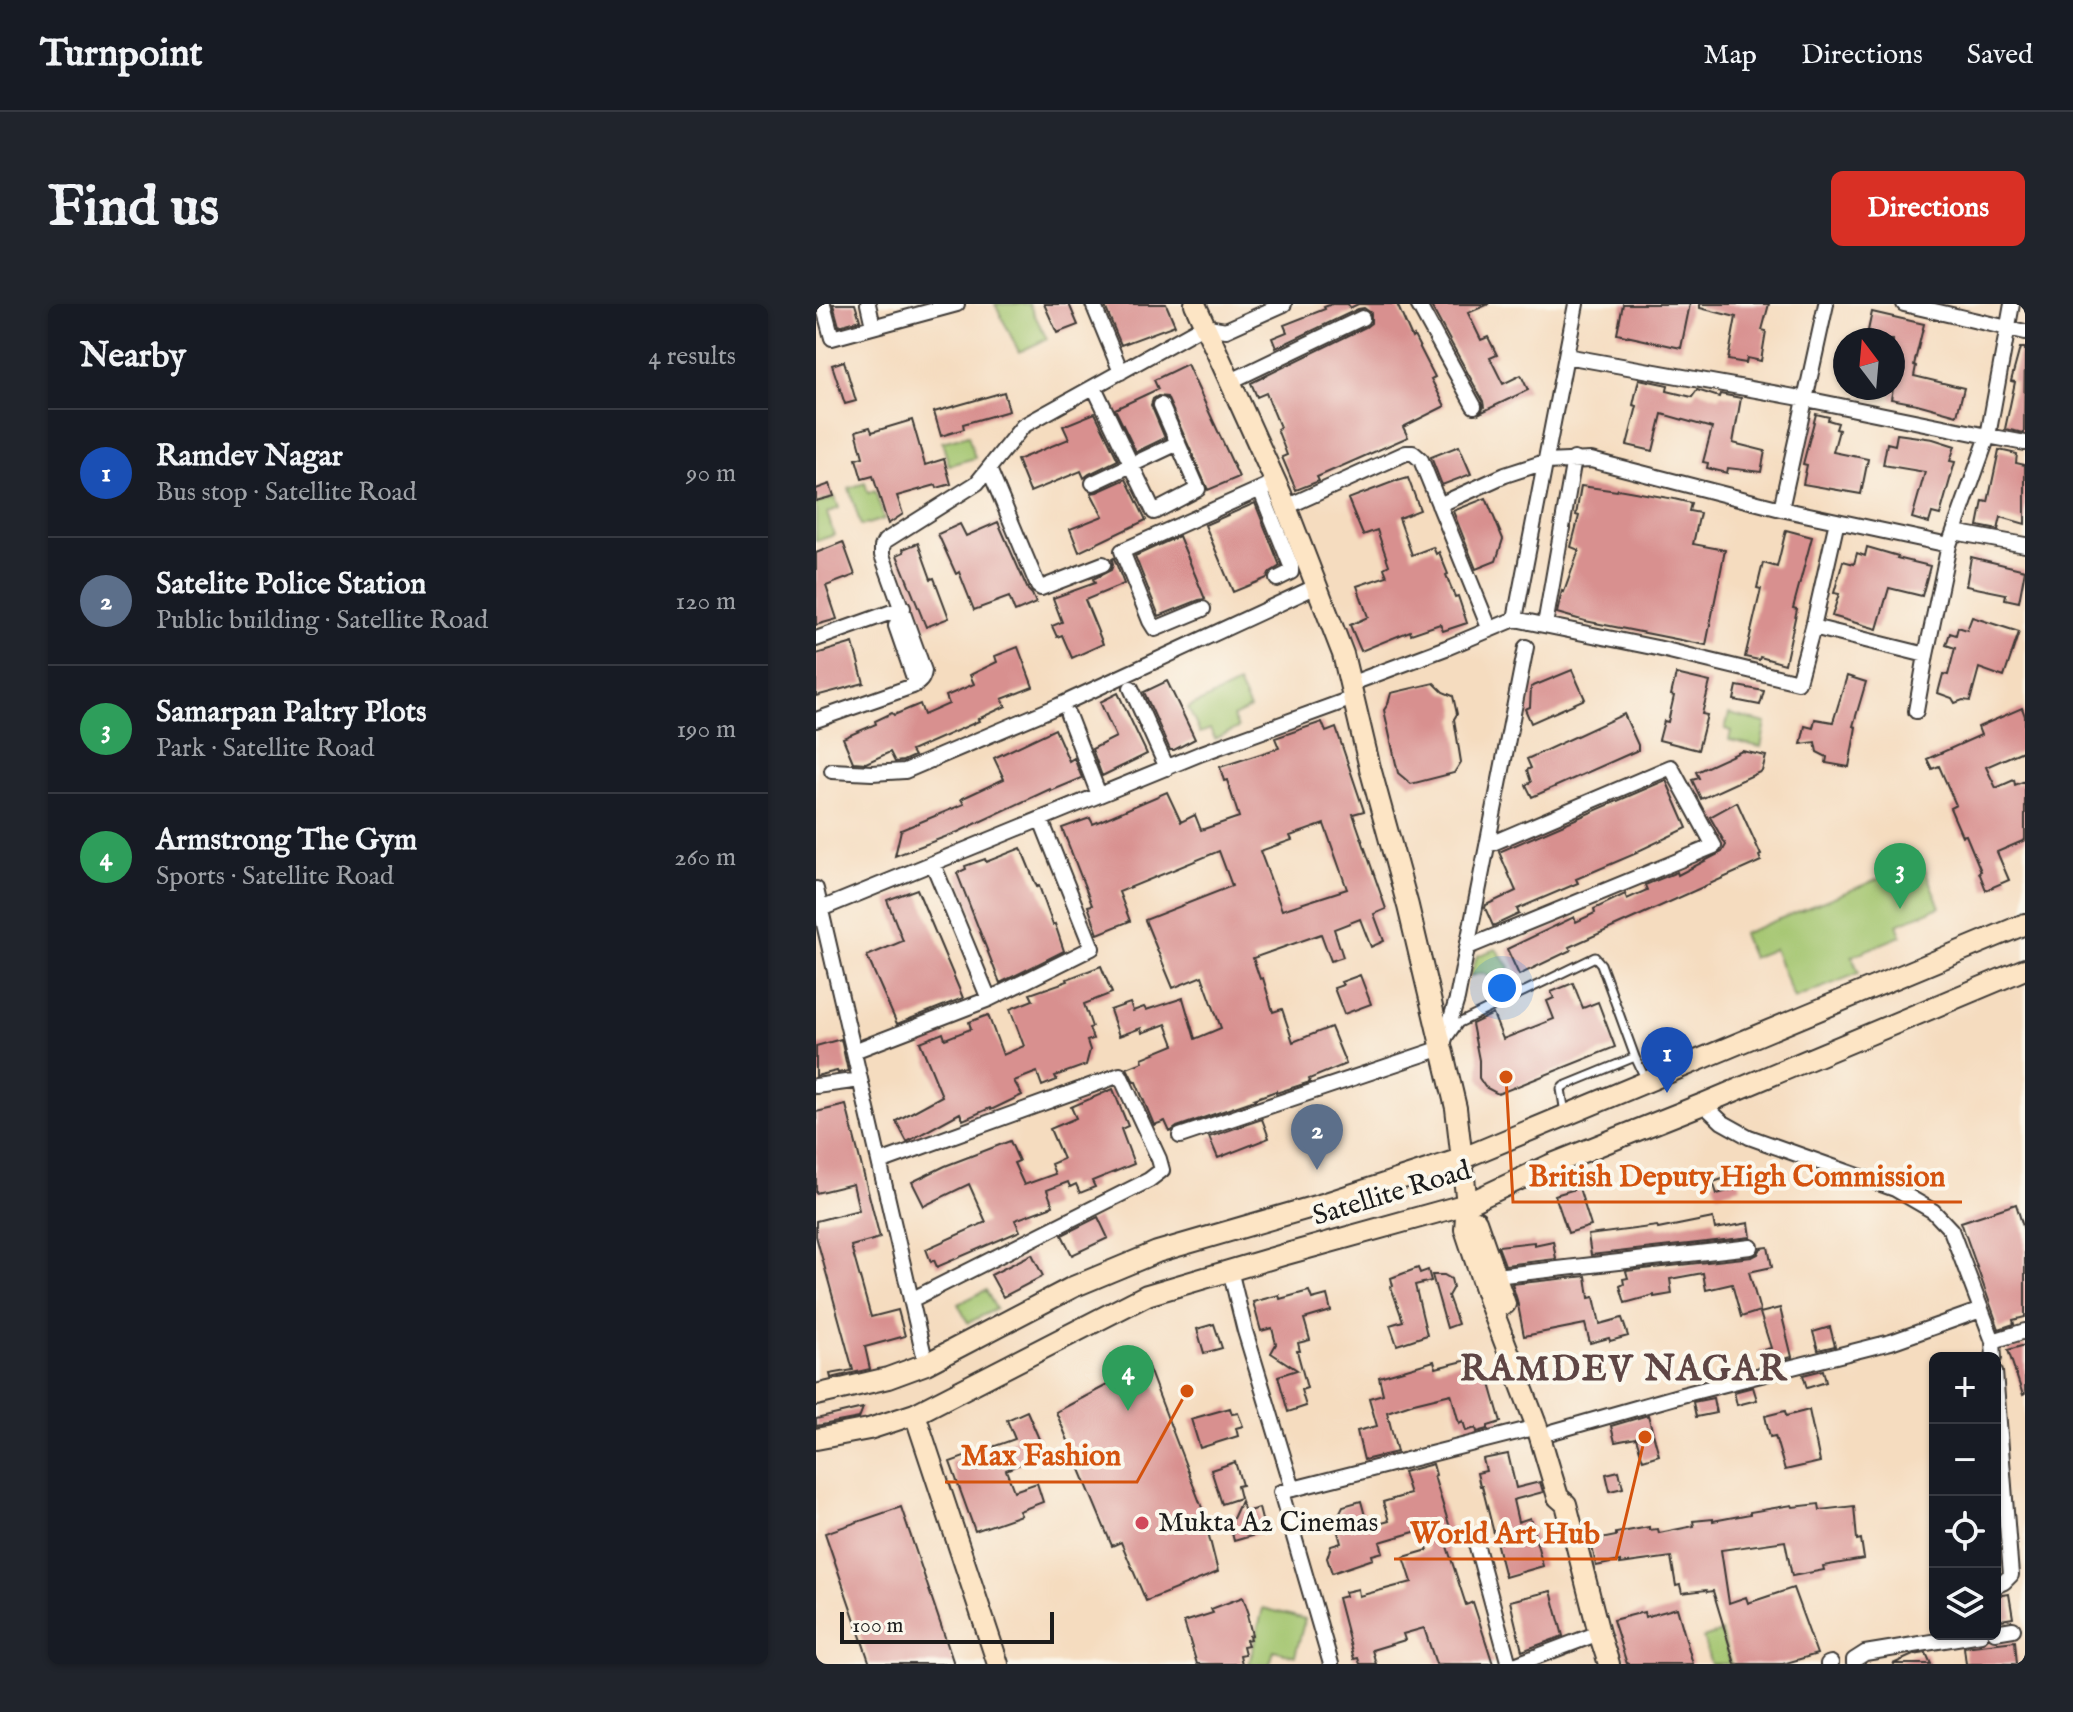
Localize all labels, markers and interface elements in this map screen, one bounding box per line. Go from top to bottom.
text: Turnpoint [40,31,203,79]
text: Map [1703,38,1757,73]
text: Directions [1801,38,1923,73]
text: Saved [1967,38,2033,73]
button: Directions [1831,171,2025,246]
text: Find us [48,173,219,244]
north arrow [1833,328,1905,400]
text: Nearby [80,335,186,378]
text: 4 results [648,340,736,373]
text: Ramdev Nagar [156,438,343,476]
text: 1 [101,457,111,490]
text: 90 m [686,457,736,490]
text: Bus stop · Satellite Road [156,476,417,509]
text: Satelite Police Station [156,566,426,604]
text: 2 [100,585,112,618]
text: 120 m [676,585,736,618]
text: Public building · Satellite Road [156,604,488,637]
text: Samarpan Paltry Plots [156,694,427,732]
text: 3 [101,713,111,746]
text: 190 m [676,713,736,746]
text: Park · Satellite Road [156,732,374,765]
text: Armstrong The Gym [156,822,417,860]
text: 4 [100,841,112,874]
text: 260 m [674,841,736,874]
pin: 3 [1874,843,1926,909]
text: Sports · Satellite Road [156,860,394,893]
your location [1482,968,1522,1008]
pin: 1 [1641,1027,1693,1093]
pin: 2 [1291,1104,1343,1170]
callout: British Deputy High Commission [1513,1148,1962,1202]
street label: Satellite Road [1309,1153,1475,1235]
text: British Deputy High Commission [1529,1159,1945,1197]
pin: 4 [1102,1345,1154,1411]
district label: RAMDEV NAGAR [1460,1347,1788,1393]
map controls [1929,1352,2001,1640]
button: + [1929,1352,2001,1424]
button: − [1929,1424,2001,1496]
callout: Max Fashion [945,1428,1137,1482]
text: Max Fashion [961,1438,1121,1476]
button: locate [1929,1496,2001,1568]
callout: World Art Hub [1394,1505,1616,1559]
place label: Mukta A2 Cinemas [1158,1506,1378,1541]
marker: Mukta A2 Cinemas [1133,1514,1151,1532]
text: World Art Hub [1409,1516,1600,1554]
button: layers [1929,1568,2001,1640]
scale bar [840,1608,1054,1644]
text: 100 m [852,1612,904,1640]

